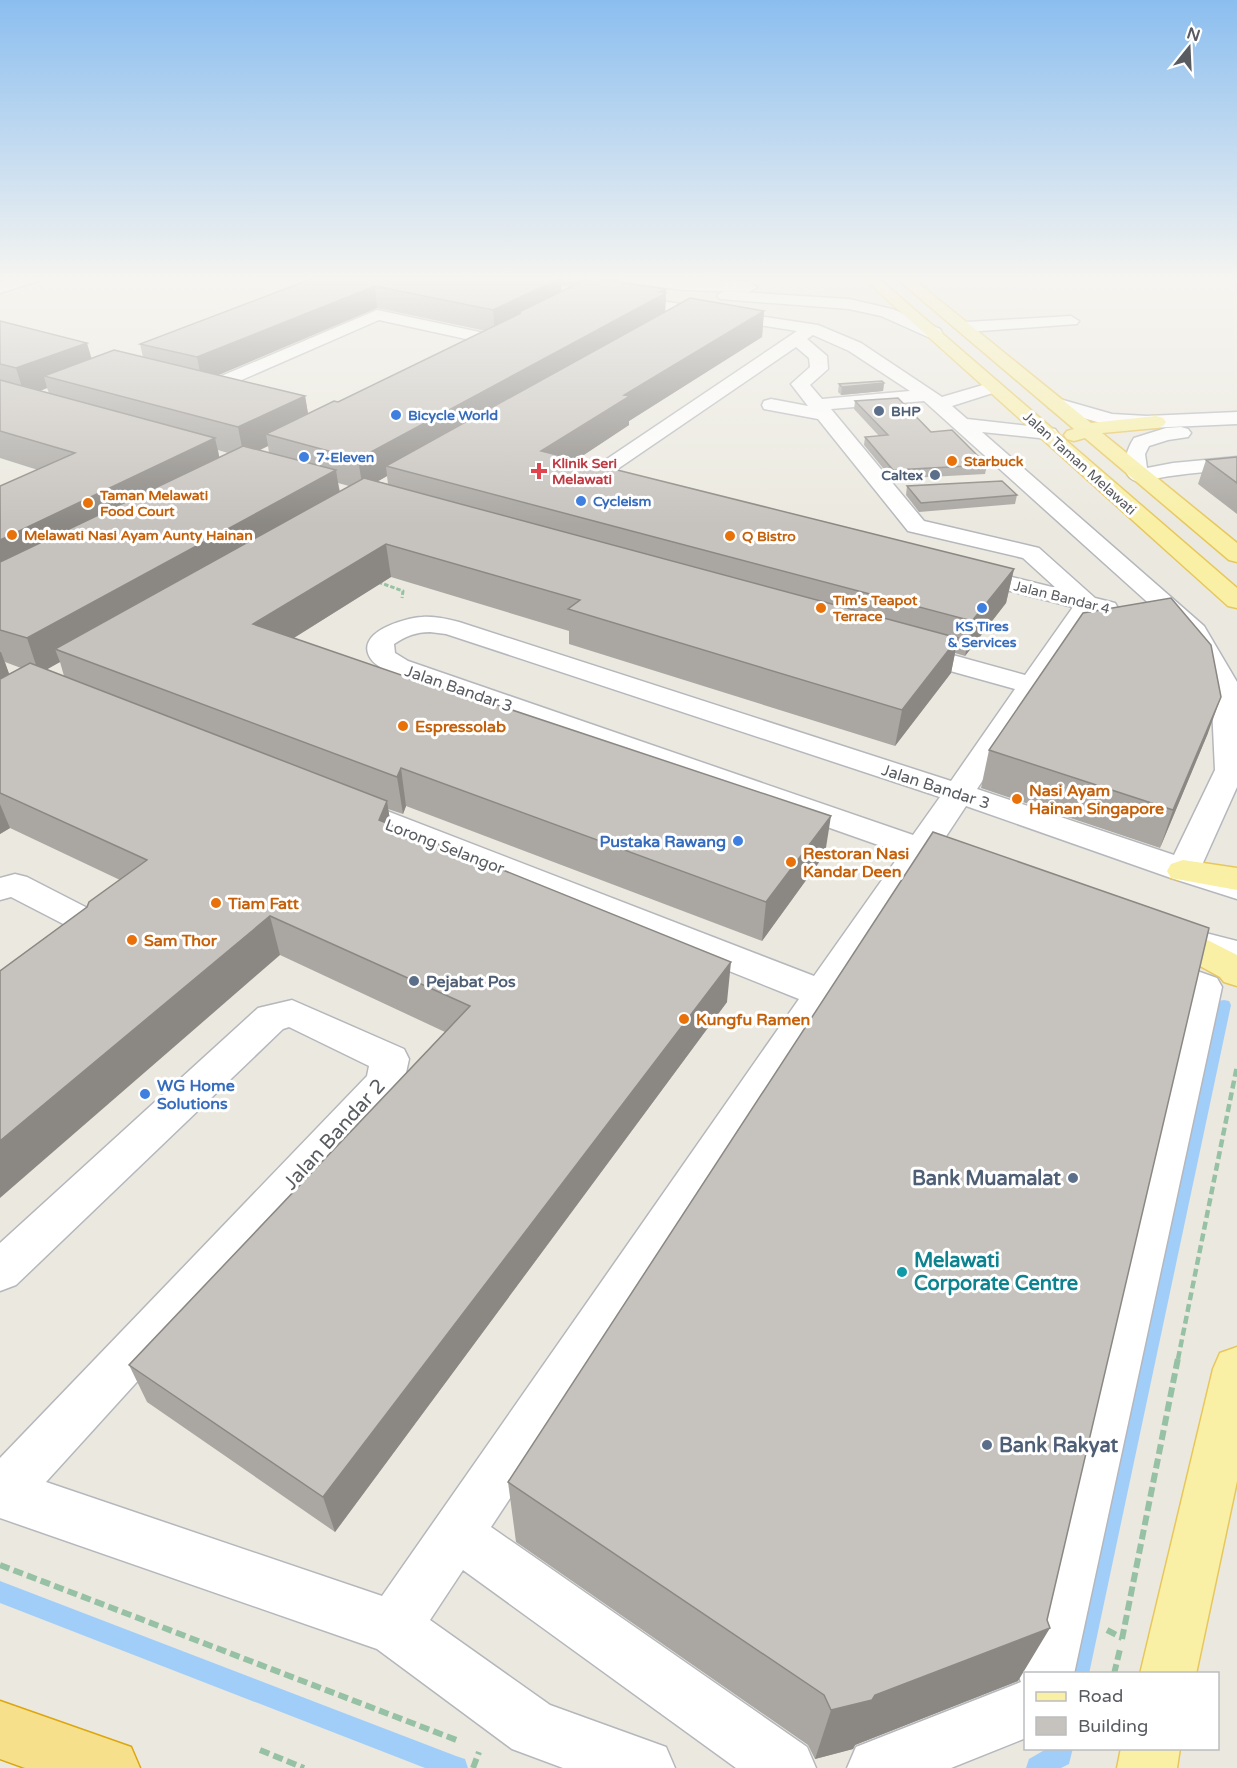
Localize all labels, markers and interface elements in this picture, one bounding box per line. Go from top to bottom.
north arrow [1159,18,1219,78]
text: N [1184,23,1203,46]
place label: BHP [891,403,921,420]
marker: BHP [872,404,886,418]
place label: Bicycle World [408,407,498,424]
marker: Bicycle World [389,408,403,422]
street label: Jalan Taman Melawati [1020,408,1140,519]
place label: 7-Eleven [316,449,374,466]
marker: 7-Eleven [297,450,311,464]
place label: Starbuck [964,453,1024,470]
marker: Starbuck [945,454,959,468]
place label: Klinik Seri Melawati [552,455,617,488]
marker: Klinik Seri Melawati [530,462,548,480]
place label: Caltex [881,467,923,484]
marker: Caltex [928,468,942,482]
place label: Taman Melawati Food Court [99,487,208,520]
place label: Cycleism [593,493,652,510]
marker: Cycleism [574,494,588,508]
marker: Taman Melawati Food Court [81,496,95,510]
place label: Melawati Nasi Ayam Aunty Hainan [24,527,253,544]
marker: Melawati Nasi Ayam Aunty Hainan [5,528,19,542]
place label: Q Bistro [742,528,796,545]
marker: Q Bistro [723,529,737,543]
street label: Jalan Bandar 4 [1012,577,1112,618]
place label: Tim's Teapot Terrace [832,592,918,625]
marker: Tim's Teapot Terrace [814,601,828,615]
marker: KS Tires & Services [975,601,989,615]
place label: KS Tires & Services [948,618,1017,651]
street label: Jalan Bandar 3 [402,661,515,717]
place label: Espressolab [415,717,506,737]
marker: Espressolab [396,719,410,733]
street label: Jalan Bandar 3 [879,760,992,814]
place label: Nasi Ayam Hainan Singapore [1029,781,1164,819]
marker: Nasi Ayam Hainan Singapore [1010,792,1024,806]
street label: Lorong Selangor [382,815,508,879]
place label: Pustaka Rawang [600,832,726,852]
marker: Pustaka Rawang [731,834,745,848]
place label: Restoran Nasi Kandar Deen [803,844,909,882]
marker: Restoran Nasi Kandar Deen [784,855,798,869]
place label: Tiam Fatt [227,894,300,914]
marker: Tiam Fatt [209,896,223,910]
place label: Sam Thor [144,931,218,951]
marker: Sam Thor [125,933,139,947]
place label: Pejabat Pos [426,972,516,992]
marker: Pejabat Pos [407,974,421,988]
place label: Kungfu Ramen [696,1010,810,1030]
marker: Kungfu Ramen [677,1012,691,1026]
street label: Jalan Bandar 2 [279,1074,391,1195]
place label: WG Home Solutions [157,1076,235,1114]
marker: WG Home Solutions [138,1087,152,1101]
place label: Bank Muamalat [912,1167,1061,1191]
marker: Bank Muamalat [1066,1171,1080,1185]
place label: Melawati Corporate Centre [914,1249,1078,1296]
marker: Melawati Corporate Centre [895,1265,909,1279]
place label: Bank Rakyat [999,1434,1118,1458]
marker: Bank Rakyat [980,1438,994,1452]
legend [1024,1672,1219,1750]
text: Road [1078,1685,1123,1707]
text: Building [1078,1715,1148,1737]

